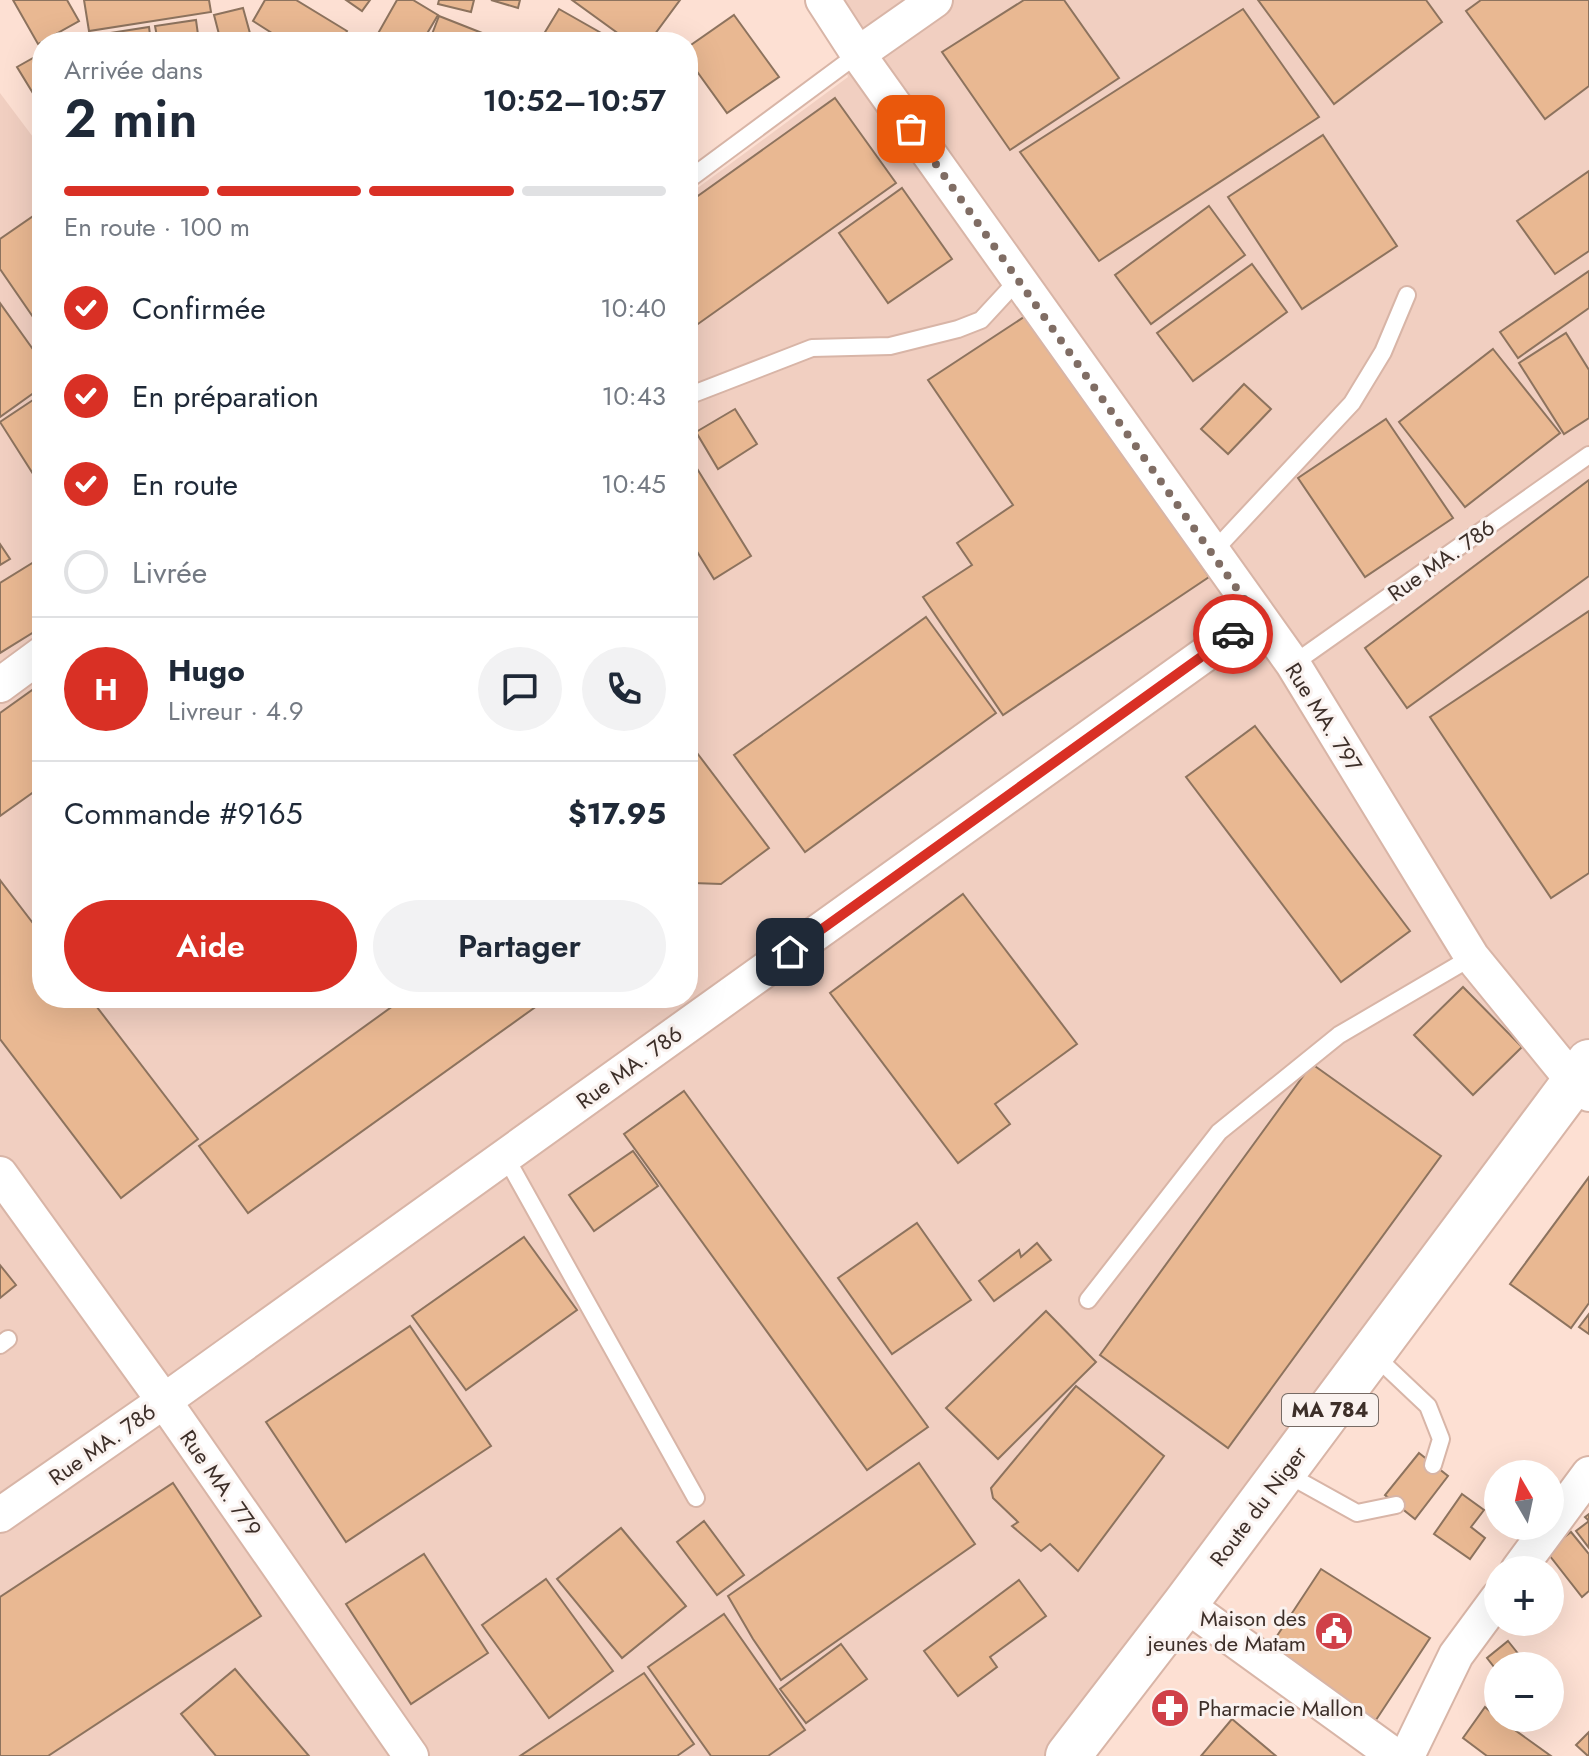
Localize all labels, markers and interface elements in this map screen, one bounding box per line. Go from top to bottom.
text: Arrivée dans [64,51,203,89]
text: 10:52–10:57 [483,79,666,122]
text: 2 min [64,81,197,157]
pin [877,95,945,163]
icon: bag [889,107,933,151]
text: En route · 100 m [64,208,250,246]
icon: check [64,286,108,330]
text: Confirmée [132,287,266,330]
text: 10:40 [600,289,666,327]
icon: check [64,374,108,418]
text: En préparation [132,375,319,418]
text: 10:43 [602,377,666,415]
icon: check [64,462,108,506]
text: En route [132,463,238,506]
text: 10:45 [601,465,666,503]
street label: Rue MA. 786 [1381,511,1501,609]
text: Livrée [132,551,207,594]
courier [1193,594,1273,674]
icon: car [1211,612,1255,656]
button: chat [478,647,562,731]
button: phone [582,647,666,731]
text: Hugo [168,649,245,692]
street label: Rue MA. 797 [1278,656,1370,778]
text: H [94,668,118,711]
text: Livreur · 4.9 [168,692,304,730]
text: Commande #9165 [64,792,303,835]
text: $17.95 [568,792,666,835]
button: Aide [64,900,357,992]
button: Partager [373,900,666,992]
pin [756,918,824,986]
icon: home [768,930,812,974]
street label: Rue MA. 786 [569,1018,689,1116]
road number: MA 784 [1282,1394,1378,1426]
street label: Rue MA. 786 [42,1395,162,1493]
street label: Rue MA. 779 [172,1423,270,1543]
street label: Route du Niger [1202,1439,1314,1573]
north arrow [1484,1460,1564,1540]
map controls [1484,1460,1564,1732]
button: + [1484,1556,1564,1636]
place label: Maison des jeunes de Matam [1145,1602,1306,1659]
public building icon: Maison des jeunes de Matam [1313,1610,1355,1652]
button: − [1484,1652,1564,1732]
pharmacy icon: Pharmacie Mallon [1149,1687,1191,1729]
place label: Pharmacie Mallon [1198,1692,1364,1724]

